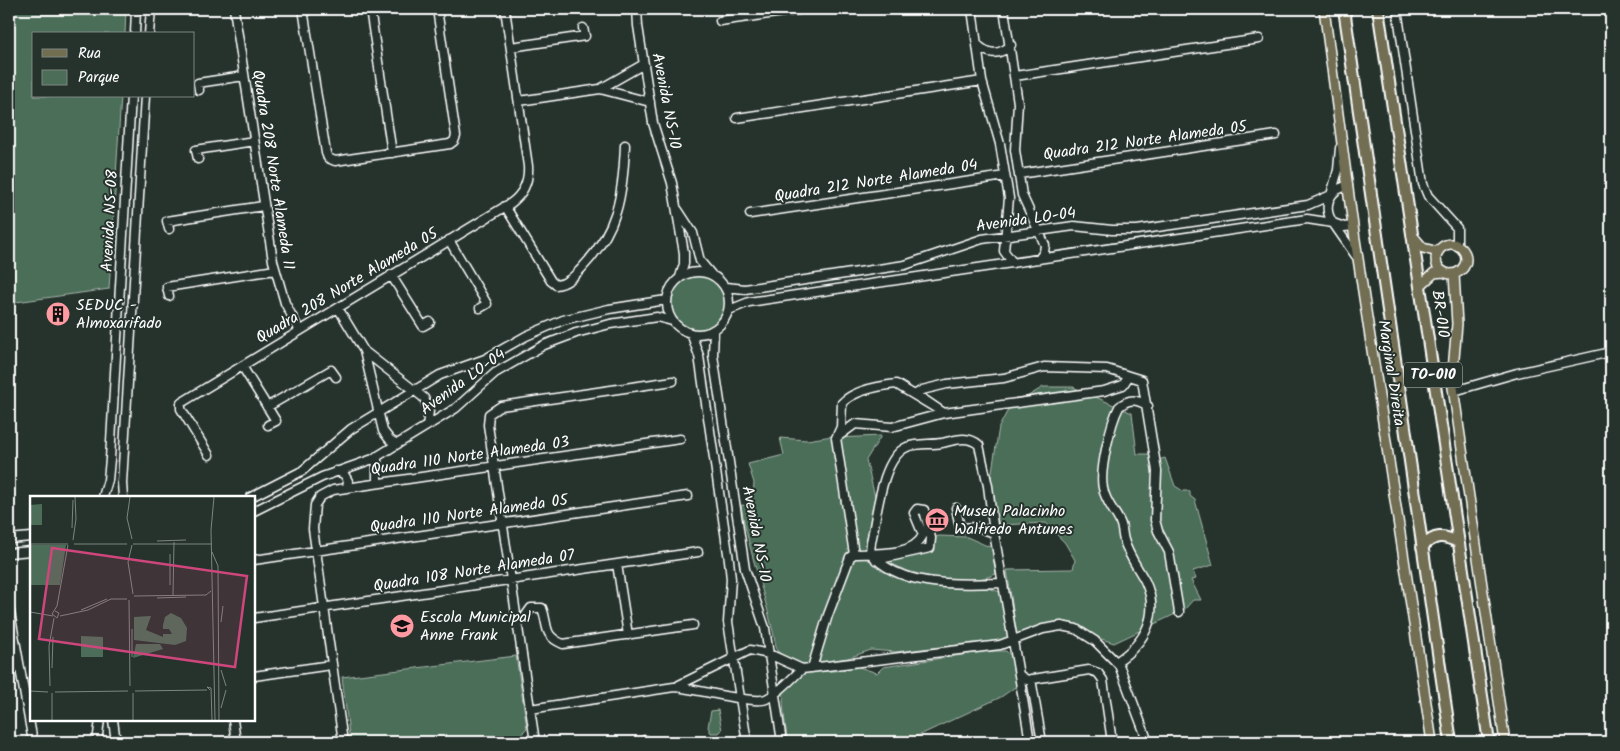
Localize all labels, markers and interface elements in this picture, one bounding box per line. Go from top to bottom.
legend [32,32,195,98]
text: Rua [78,42,101,66]
street label: Avenida NS-10 [644,51,688,151]
text: Parque [78,66,119,90]
street label: Quadra 208 Norte Alameda 11 [245,68,301,272]
street label: Quadra 212 Norte Alameda 05 [1042,114,1250,168]
street label: Quadra 212 Norte Alameda 04 [772,153,980,209]
street label: Avenida NS-08 [95,169,125,273]
street label: Avenida LO-04 [974,201,1078,239]
street label: Quadra 208 Norte Alameda 05 [251,221,444,350]
street label: BR-010 [1424,289,1456,339]
place label: SEDUC - Almoxarifado [76,293,162,336]
building icon: SEDUC - Almoxarifado [45,301,71,327]
street label: Marginal Direita [1370,318,1412,428]
street label: Avenida LO-04 [415,342,511,422]
road number: TO-010 [1404,362,1462,388]
street label: Quadra 110 Norte Alameda 03 [369,430,571,482]
street label: Avenida NS-10 [734,484,778,584]
street label: Quadra 110 Norte Alameda 05 [368,488,571,540]
inset map [30,496,255,721]
place label: Museu Palacinho Walfredo Antunes [954,499,1073,542]
museum icon: Museu Palacinho Walfredo Antunes [924,507,950,533]
street label: Quadra 108 Norte Alameda 07 [372,543,577,599]
place label: Escola Municipal Anne Frank [420,605,531,648]
school or university icon: Escola Municipal Anne Frank [389,613,415,639]

